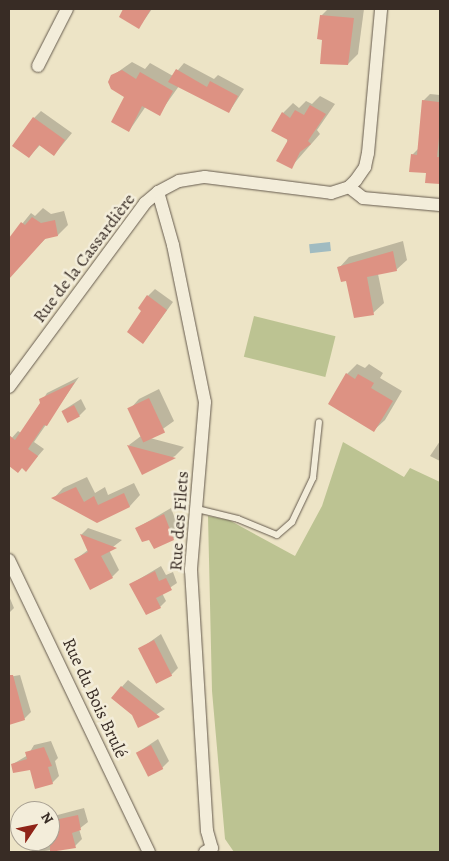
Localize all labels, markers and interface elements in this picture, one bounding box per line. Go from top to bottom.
street label: Rue de la Cassardière [28,189,140,327]
street label: Rue des Filets [165,470,193,572]
street label: Rue du Bois Brulé [58,635,132,761]
north arrow [10,801,60,851]
text: N [36,808,58,827]

